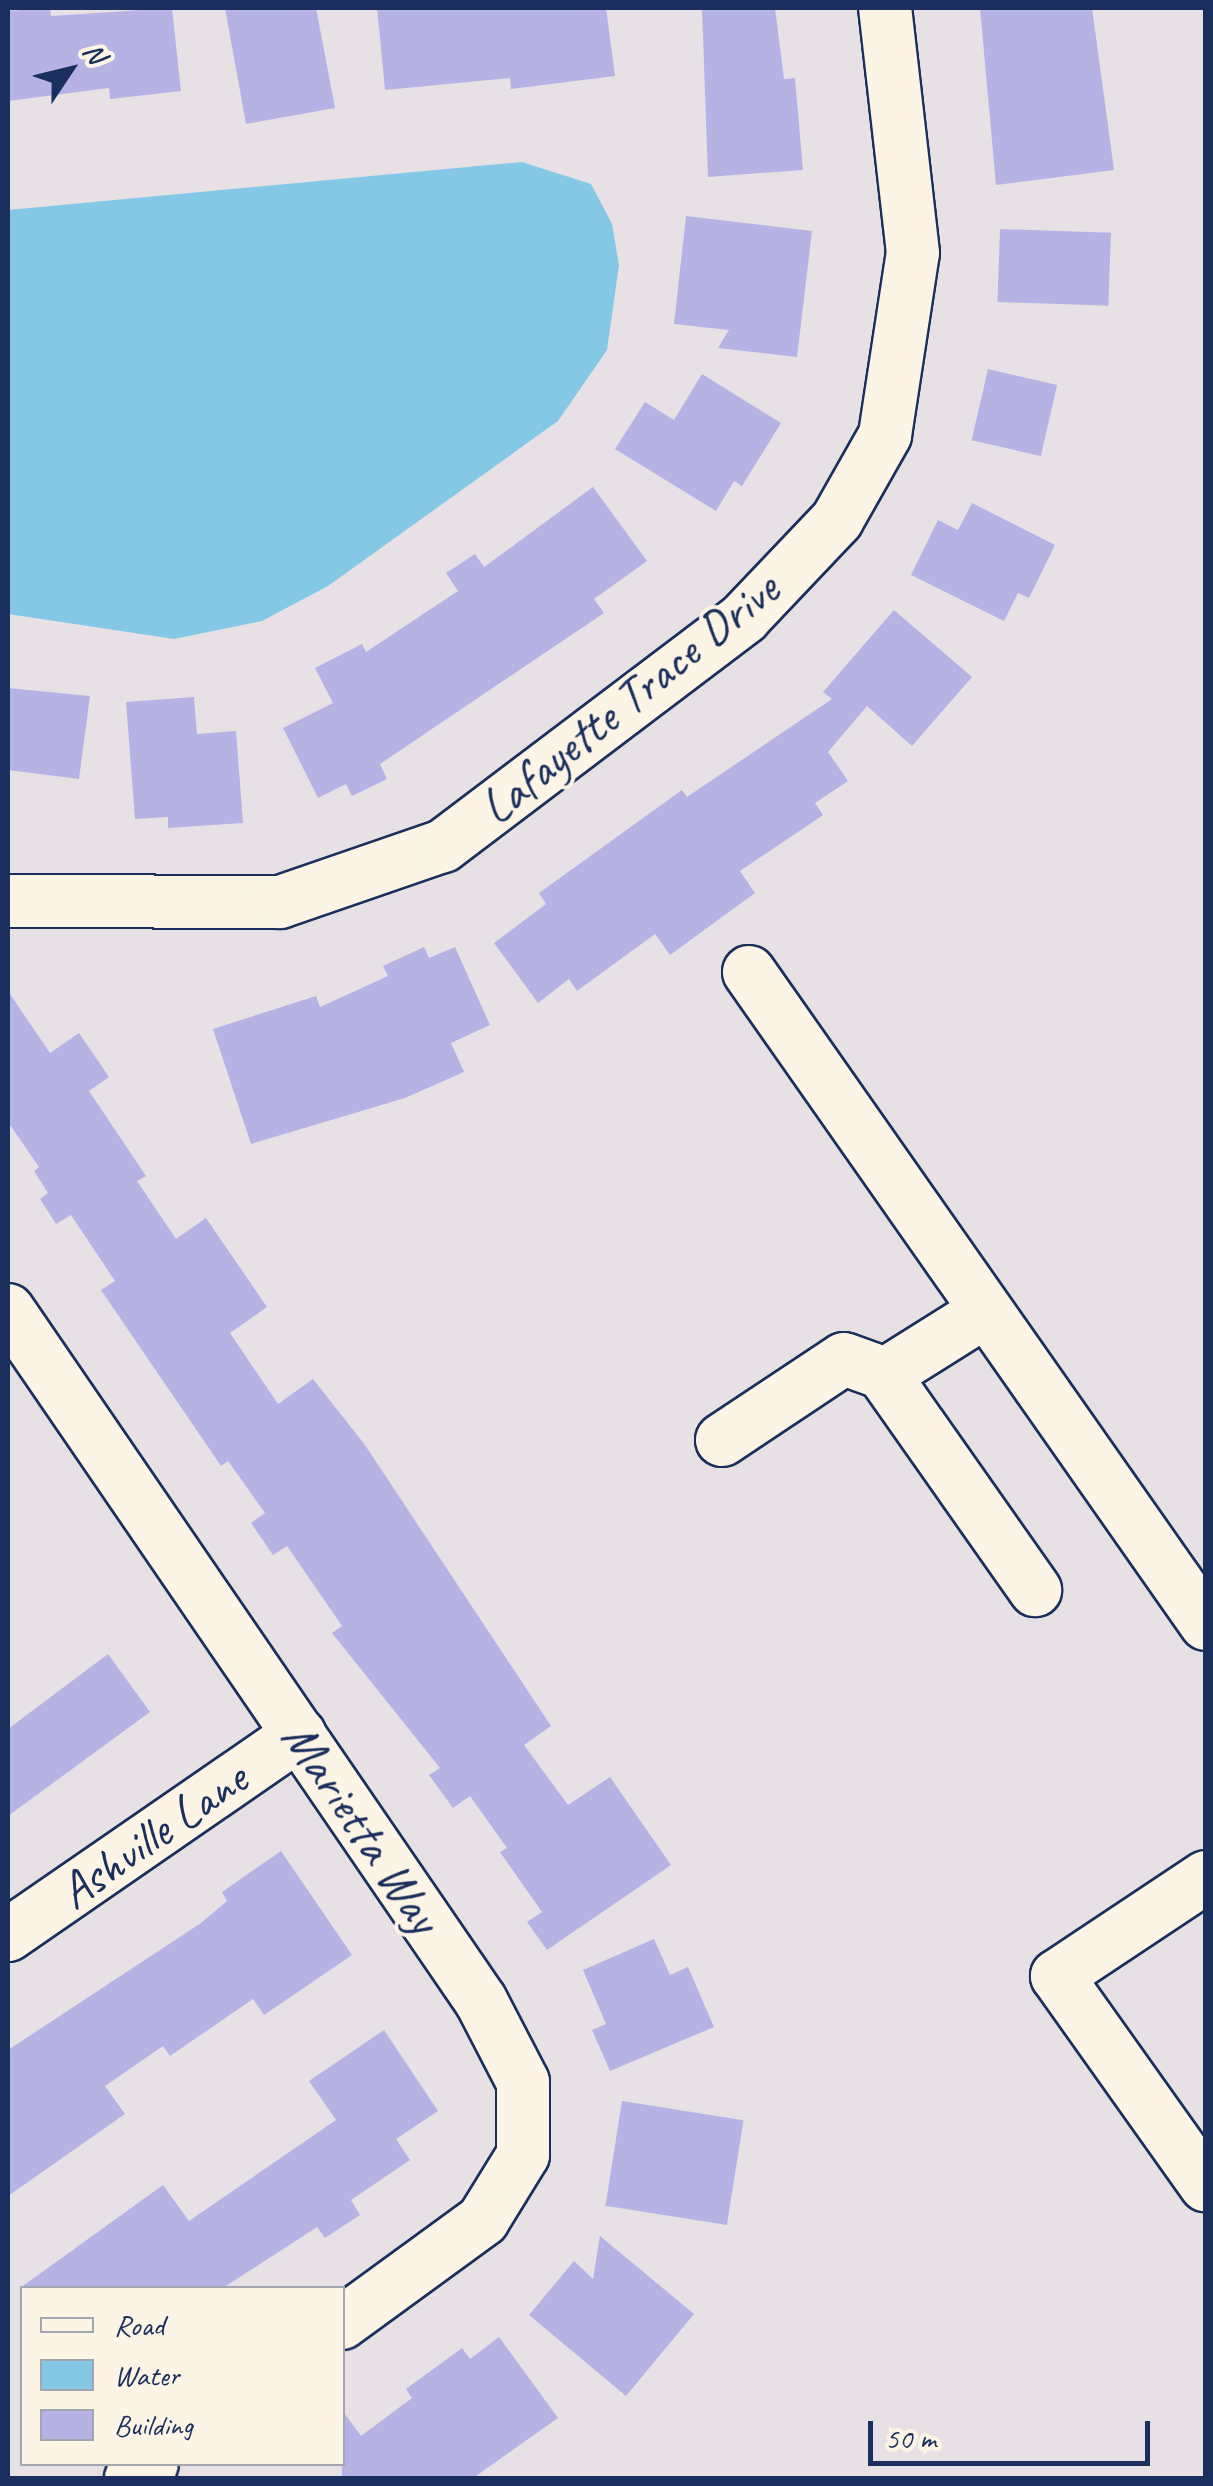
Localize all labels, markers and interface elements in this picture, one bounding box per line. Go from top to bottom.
north arrow [20,20,120,120]
text: N [76,35,114,70]
street label: Lafayette Trace Drive [468,559,790,837]
street label: Marietta Way [269,1710,455,1944]
street label: Ashville Lane [47,1748,259,1922]
legend [20,2286,345,2466]
text: Road [114,2306,164,2344]
text: Water [114,2356,179,2394]
scale bar [873,2401,1156,2463]
text: Building [114,2406,193,2444]
text: 50 m [885,2419,936,2457]

